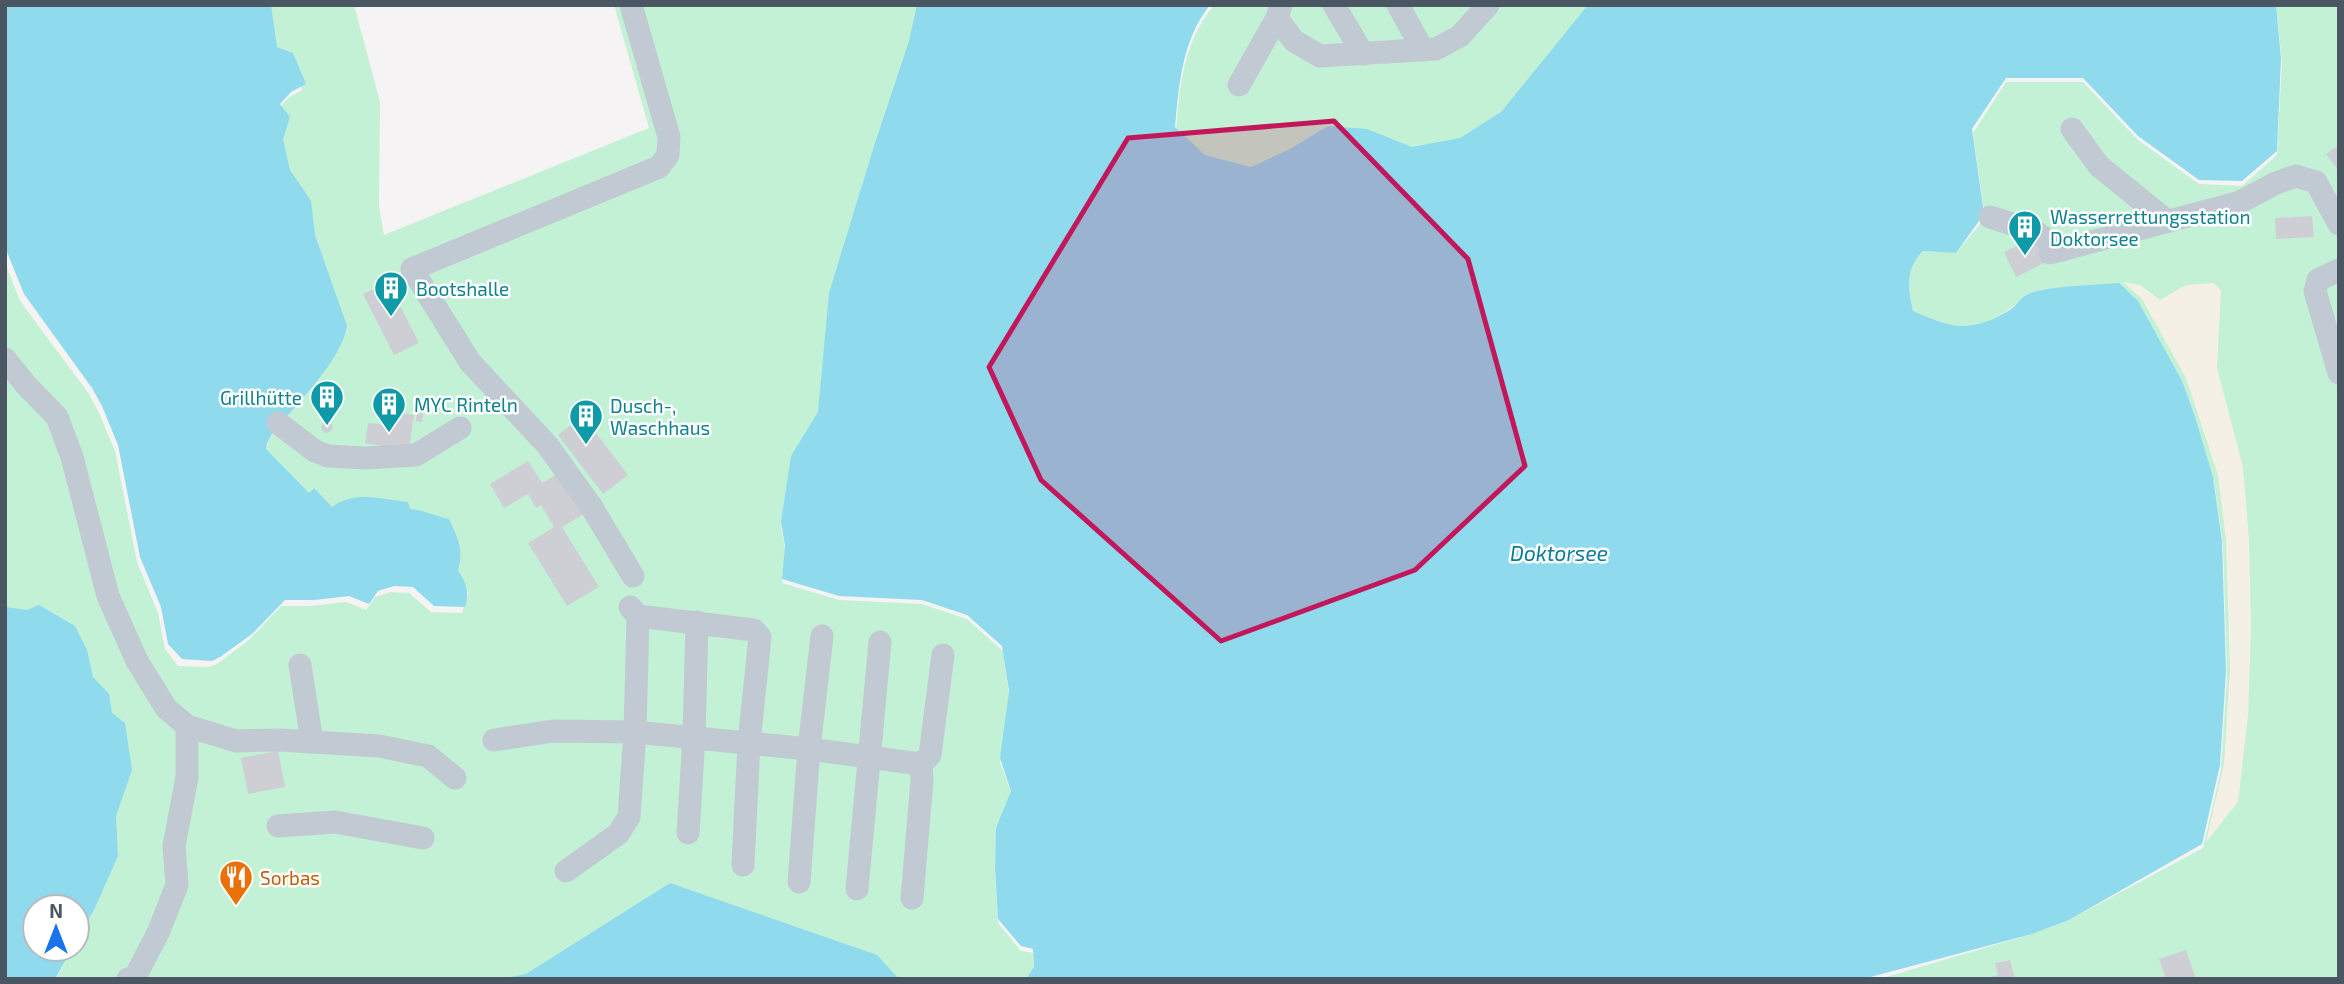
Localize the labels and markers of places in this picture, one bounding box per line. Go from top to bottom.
place label: Wasserrettungsstation Doktorsee [2050,205,2251,250]
building icon: Wasserrettungsstation Doktorsee [2006,208,2044,257]
building icon: Bootshalle [372,269,410,318]
place label: Bootshalle [416,277,509,300]
building icon: Grillhütte [308,378,346,427]
building icon: MYC Rinteln [370,385,408,434]
place label: Grillhütte [220,386,302,409]
place label: MYC Rinteln [414,393,518,416]
place label: Dusch-, Waschhaus [610,394,710,439]
building icon: Dusch-, Waschhaus [567,397,605,446]
restaurant icon: Sorbas [217,858,255,907]
place label: Sorbas [260,866,320,889]

